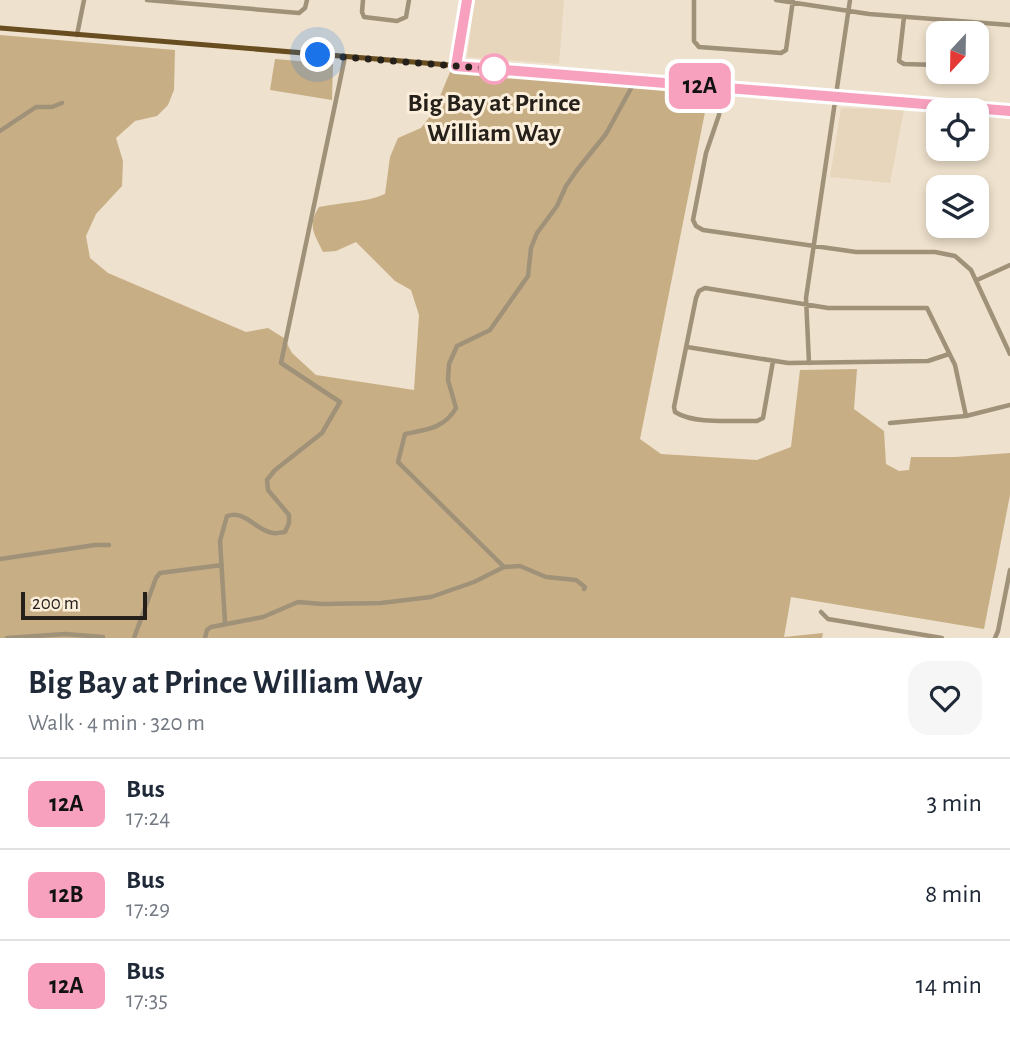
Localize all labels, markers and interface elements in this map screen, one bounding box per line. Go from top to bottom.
north arrow [926,21,989,84]
map controls [926,21,989,238]
your location [300,37,335,72]
marker: Big Bay at Prince William Way [479,54,509,84]
line badge: 12A [660,63,740,109]
text: 12A [683,74,717,98]
place label: Big Bay at Prince William Way [408,90,580,146]
button: locate [926,98,989,161]
button: layers [926,175,989,238]
scale bar [21,589,147,621]
text: 200 m [32,594,79,613]
button: heart [908,661,982,735]
text: Big Bay at Prince William Way [28,667,423,700]
text: Walk · 4 min · 320 m [28,712,205,735]
text: Bus [126,776,165,802]
text: 3 min [926,790,982,816]
text: 12A [49,792,84,816]
text: 17:24 [126,807,170,830]
text: Bus [126,867,165,893]
text: 8 min [925,881,982,907]
text: 12B [50,883,83,907]
text: 17:29 [126,898,170,921]
text: Bus [126,958,165,984]
text: 14 min [916,972,982,998]
text: 12A [49,974,84,998]
text: 17:35 [126,989,168,1012]

